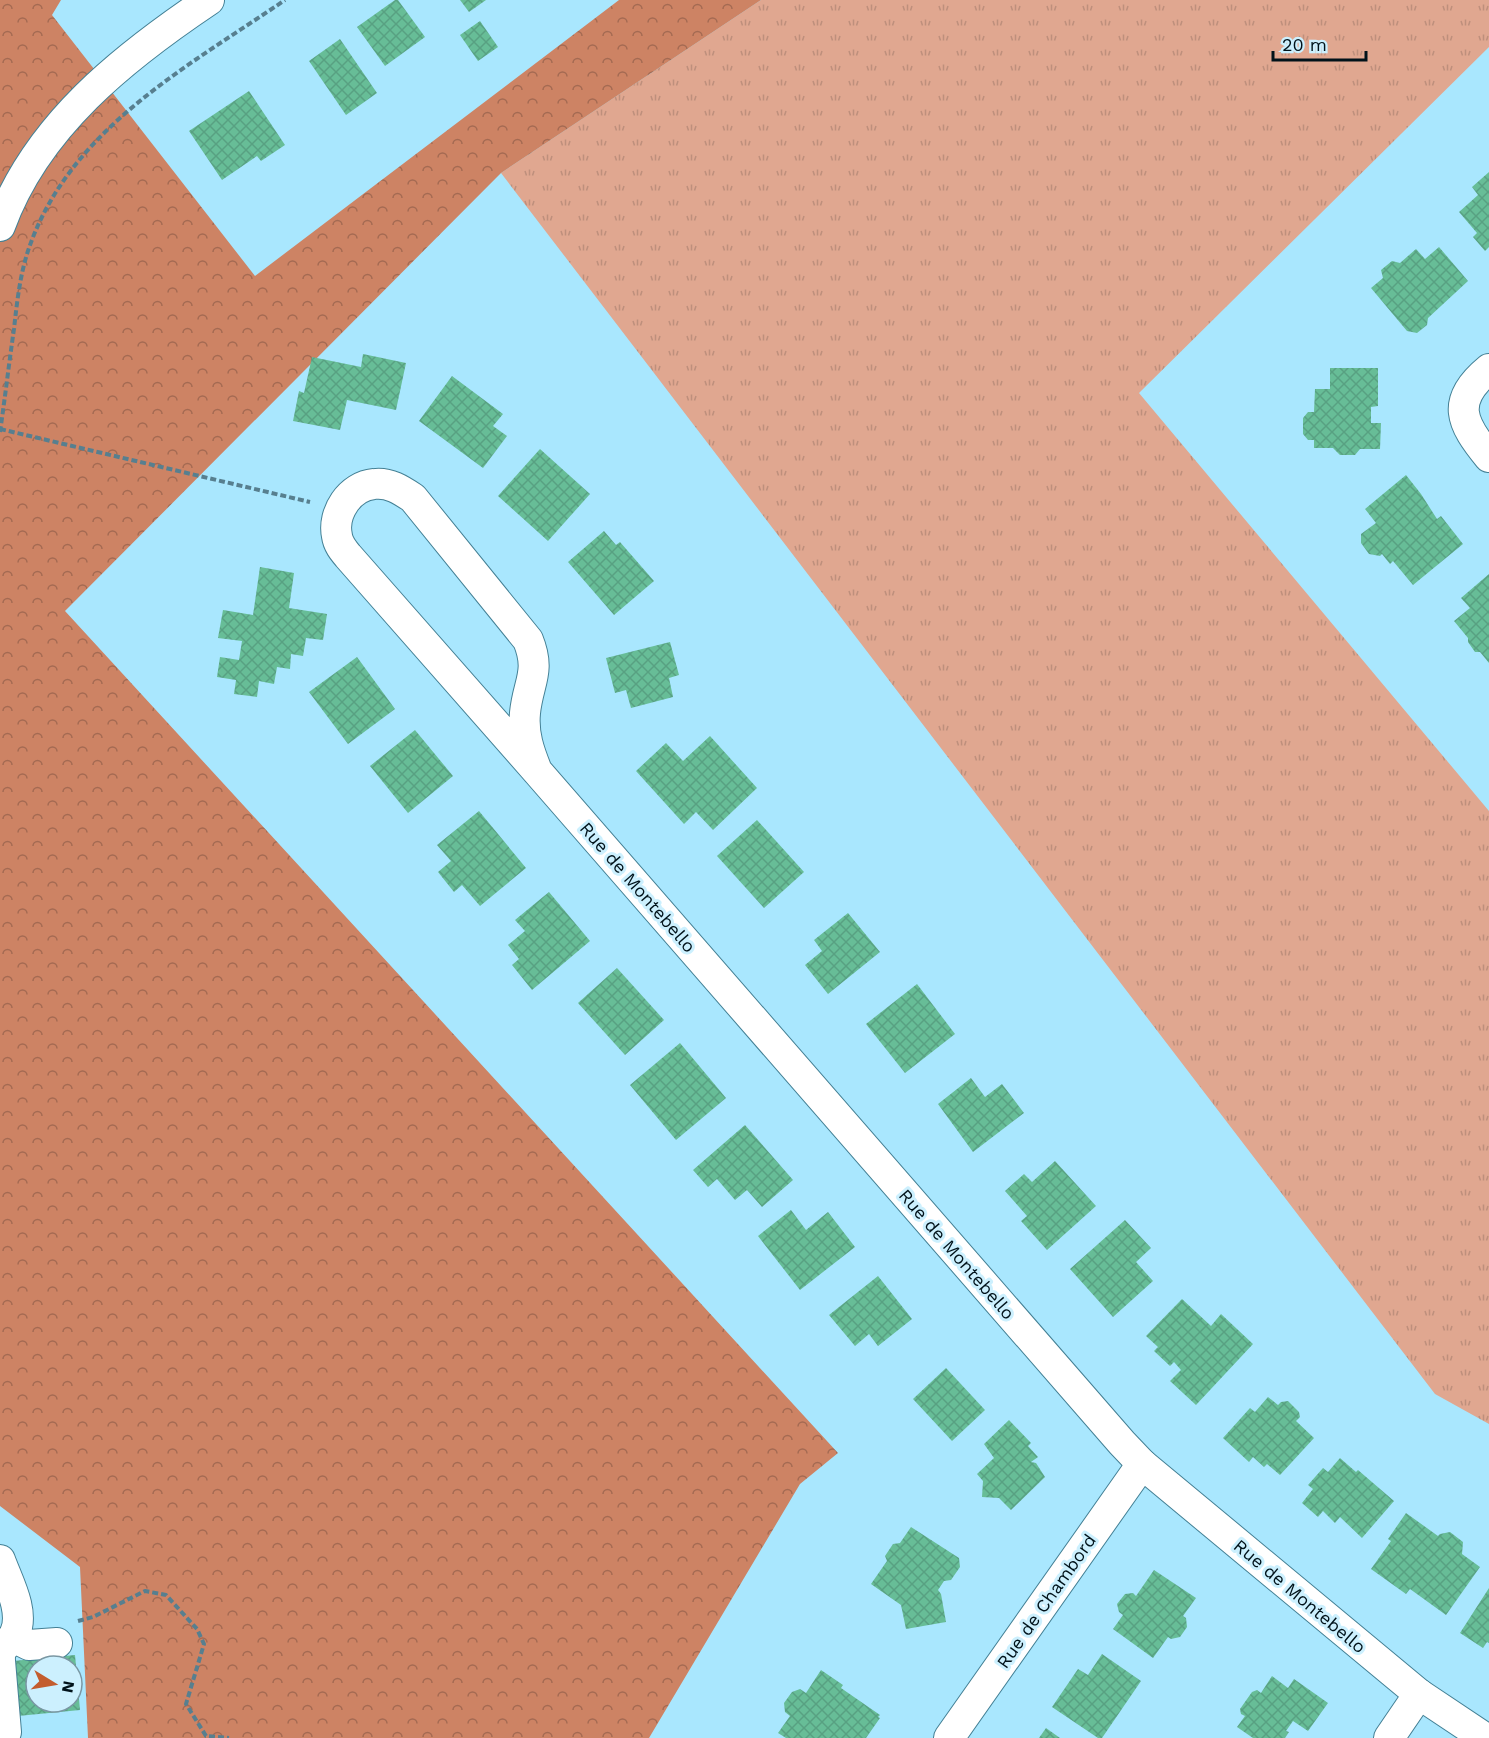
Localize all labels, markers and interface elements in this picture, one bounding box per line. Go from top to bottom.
scale bar [1273,24,1366,62]
text: 20 m [1282,34,1327,55]
street label: Rue de Montebello [576,818,700,956]
street label: Rue de Montebello [895,1185,1019,1323]
street label: Rue de Chambord [992,1530,1100,1672]
street label: Rue de Montebello [1230,1535,1370,1657]
north arrow [24,1654,84,1714]
text: N [58,1679,79,1694]

